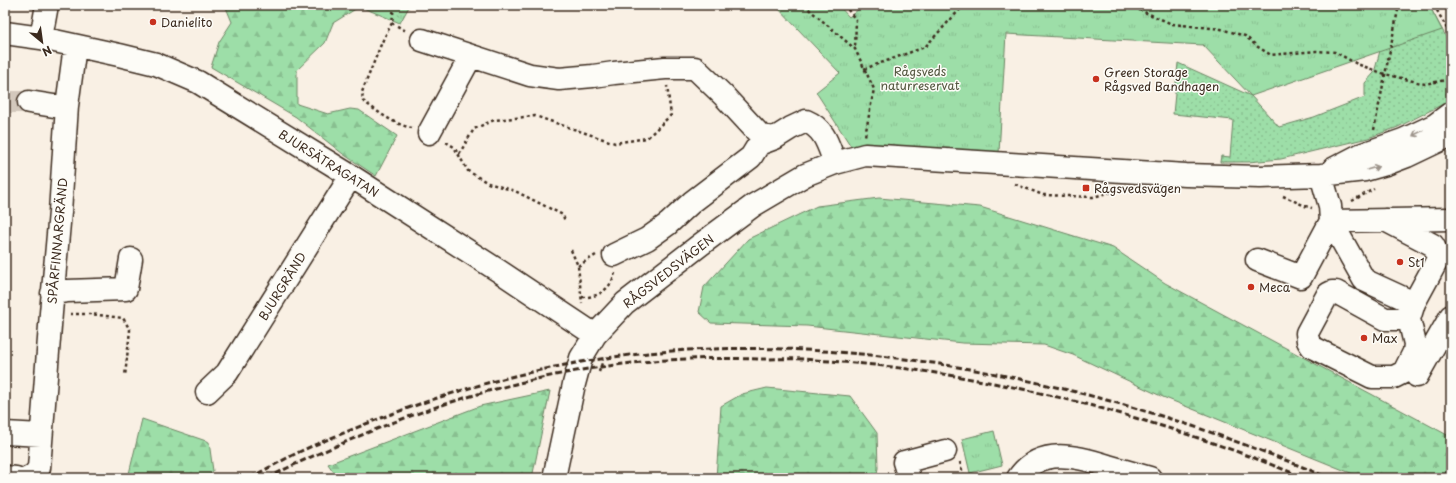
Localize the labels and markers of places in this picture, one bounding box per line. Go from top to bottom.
place label: Danielito [161,13,213,31]
marker: Danielito [148,17,158,27]
place label: Green Storage Rågsved Bandhagen [1104,63,1219,95]
marker: Green Storage Rågsved Bandhagen [1091,74,1101,84]
place label: Rågsvedsvägen [1094,179,1181,197]
marker: Rågsvedsvägen [1081,183,1091,193]
place label: St1 [1408,253,1425,271]
marker: St1 [1395,257,1405,267]
place label: Meca [1259,278,1291,296]
marker: Meca [1246,282,1256,292]
place label: Max [1372,329,1397,347]
marker: Max [1359,333,1369,343]

